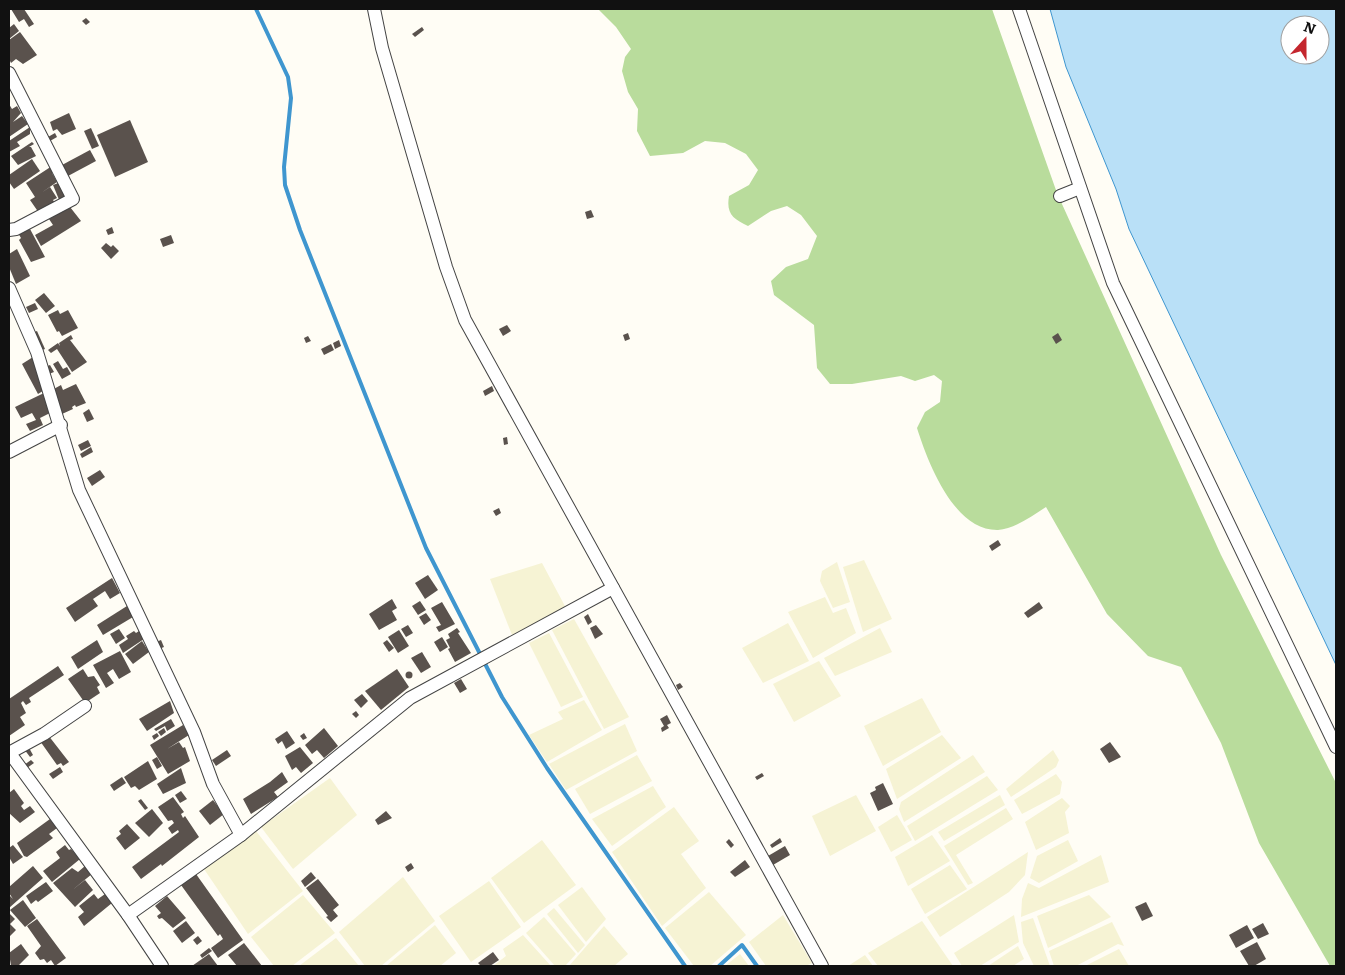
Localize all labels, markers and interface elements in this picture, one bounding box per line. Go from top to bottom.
north arrow [1280,15,1330,65]
text: N [1301,15,1319,38]

